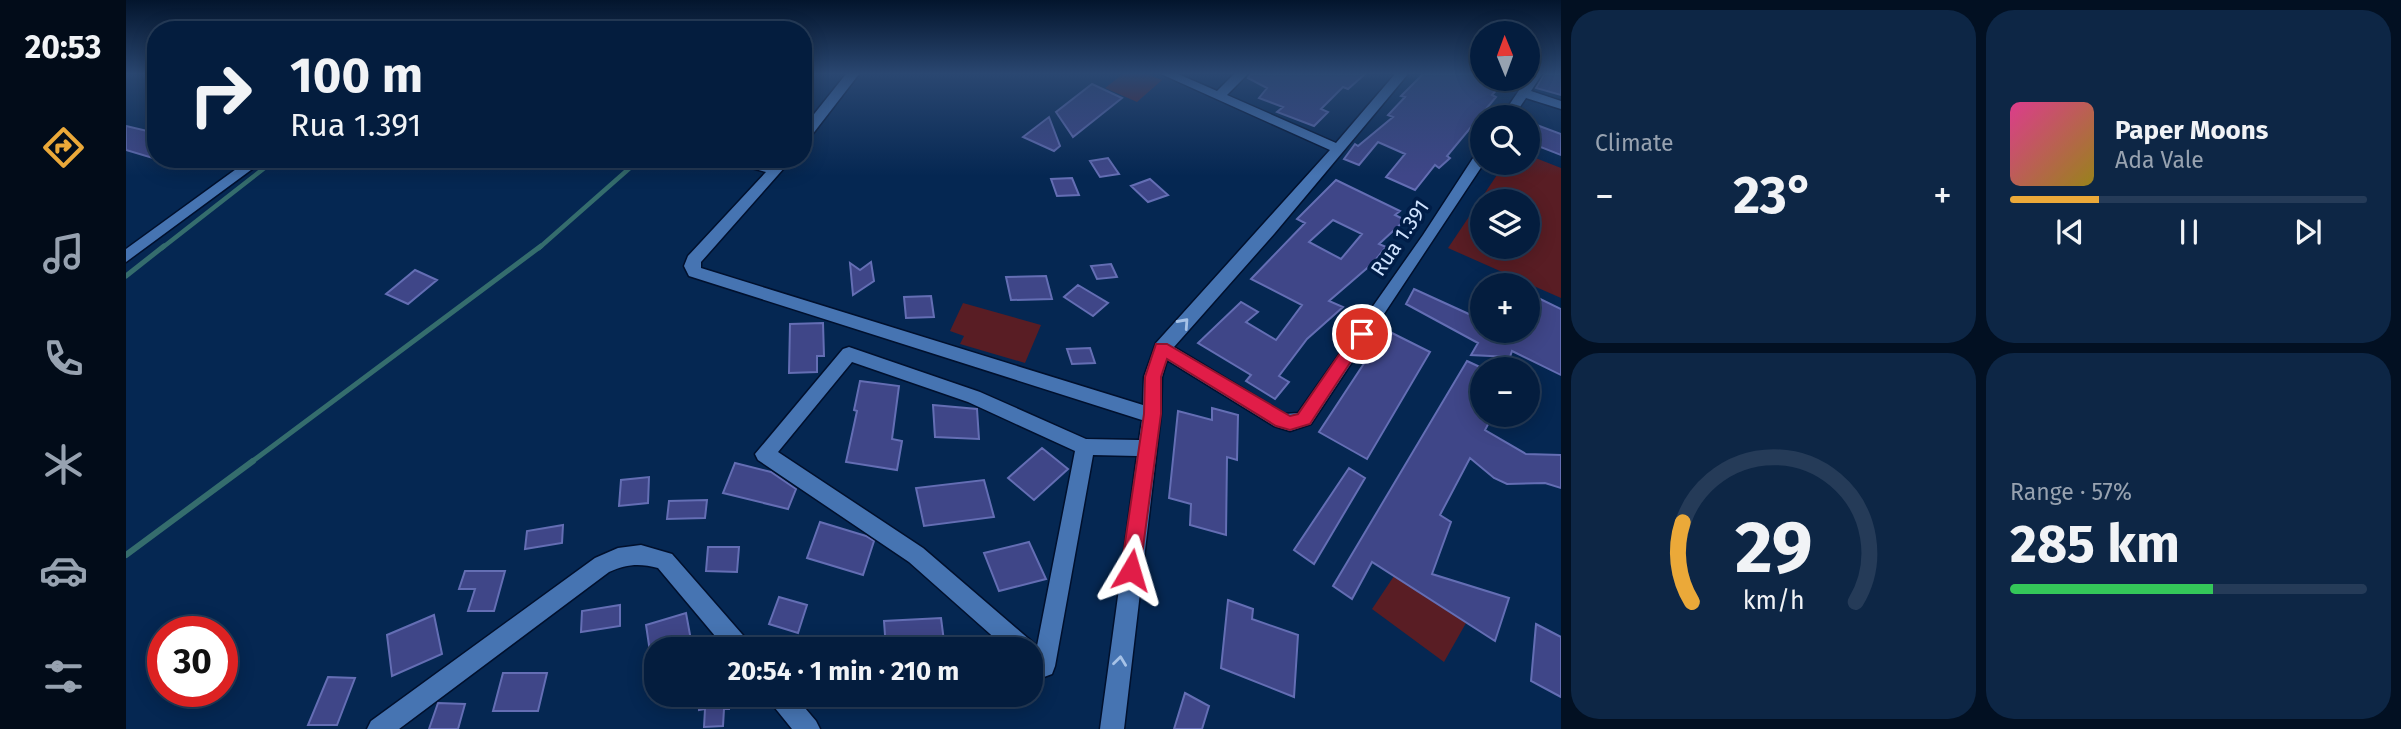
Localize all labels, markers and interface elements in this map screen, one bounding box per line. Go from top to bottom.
north arrow [1470,21,1540,91]
map controls [1470,21,1540,427]
text: 20:53 [25,28,101,66]
text: 100 m [290,46,423,105]
icon: right [175,49,266,140]
button: search [1470,105,1540,175]
text: Rua 1.391 [290,106,421,144]
text: Paper Moons [2115,115,2268,146]
icon: directions [39,123,88,172]
text: Climate [1595,129,1674,157]
text: Ada Vale [2115,146,2204,174]
text: 23° [1733,164,1814,227]
text: − [1595,173,1614,219]
text: + [1933,173,1952,219]
button: layers [1470,189,1540,259]
street label: Rua 1.391 [1365,195,1435,281]
icon: previous [2051,213,2089,251]
icon: pause [2170,213,2208,251]
icon: next [2289,213,2327,251]
icon: music [39,229,88,278]
button: + [1470,273,1540,343]
pin [1332,304,1392,364]
icon: arrive [1343,315,1381,353]
one-way arrow [1176,318,1188,331]
icon: phone [39,334,88,383]
button: − [1470,357,1540,427]
icon: climate [39,440,88,489]
text: Range · 57% [2010,478,2132,506]
text: 29 [1735,504,1812,591]
text: 285 km [2010,513,2180,576]
position arrow [1094,533,1168,607]
icon: car [39,546,88,595]
text: km/h [1743,586,1804,616]
speed limit sign: 30 [147,616,238,707]
icon: filters [39,652,88,701]
one-way arrow [1112,655,1127,667]
text: 20:54 · 1 min · 210 m [728,656,959,687]

